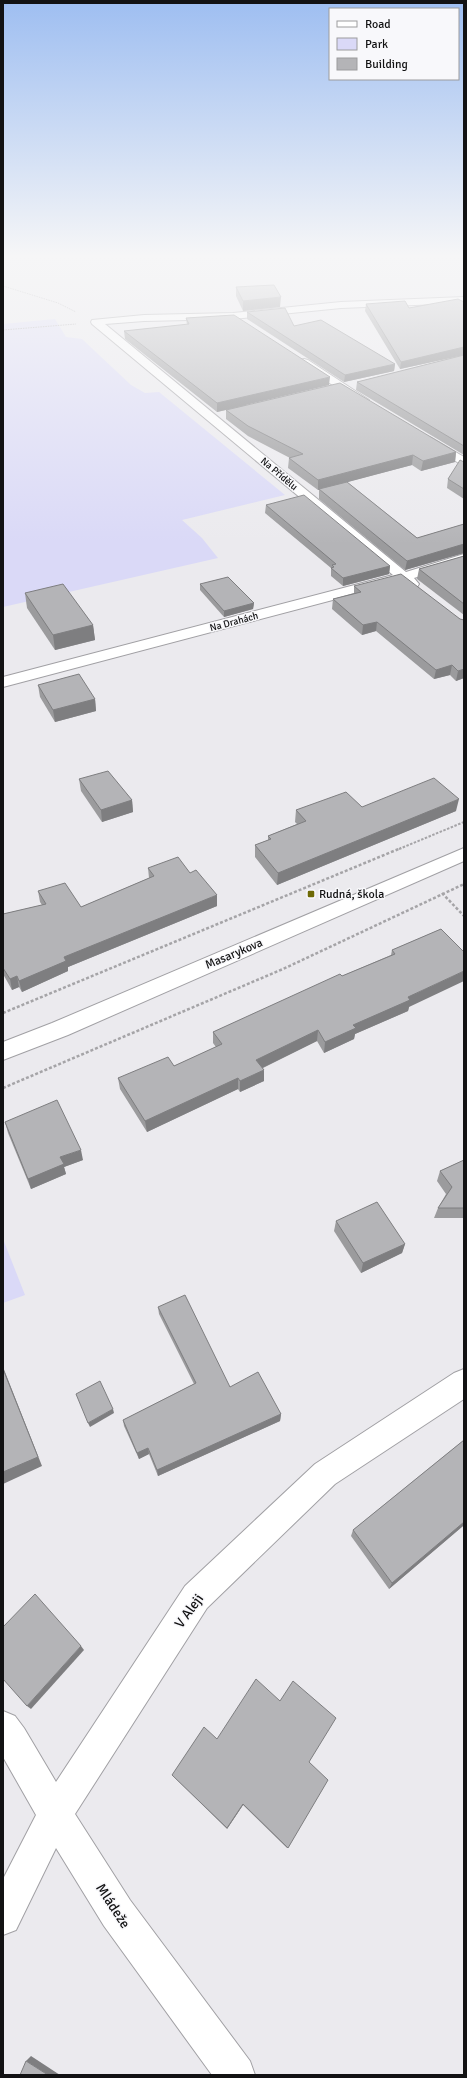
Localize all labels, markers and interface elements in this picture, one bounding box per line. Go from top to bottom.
legend [329,8,459,80]
text: Road [365,17,391,32]
text: Park [365,37,388,52]
text: Building [365,57,408,72]
street label: Na Přídělu [258,455,300,493]
street label: Na Drahách [208,610,260,634]
place label: Rudná, škola [319,887,384,902]
marker: Rudná, škola [306,889,316,899]
street label: Masarykova [203,935,265,973]
street label: V Aleji [171,1591,207,1631]
street label: Mládeže [92,1880,134,1932]

